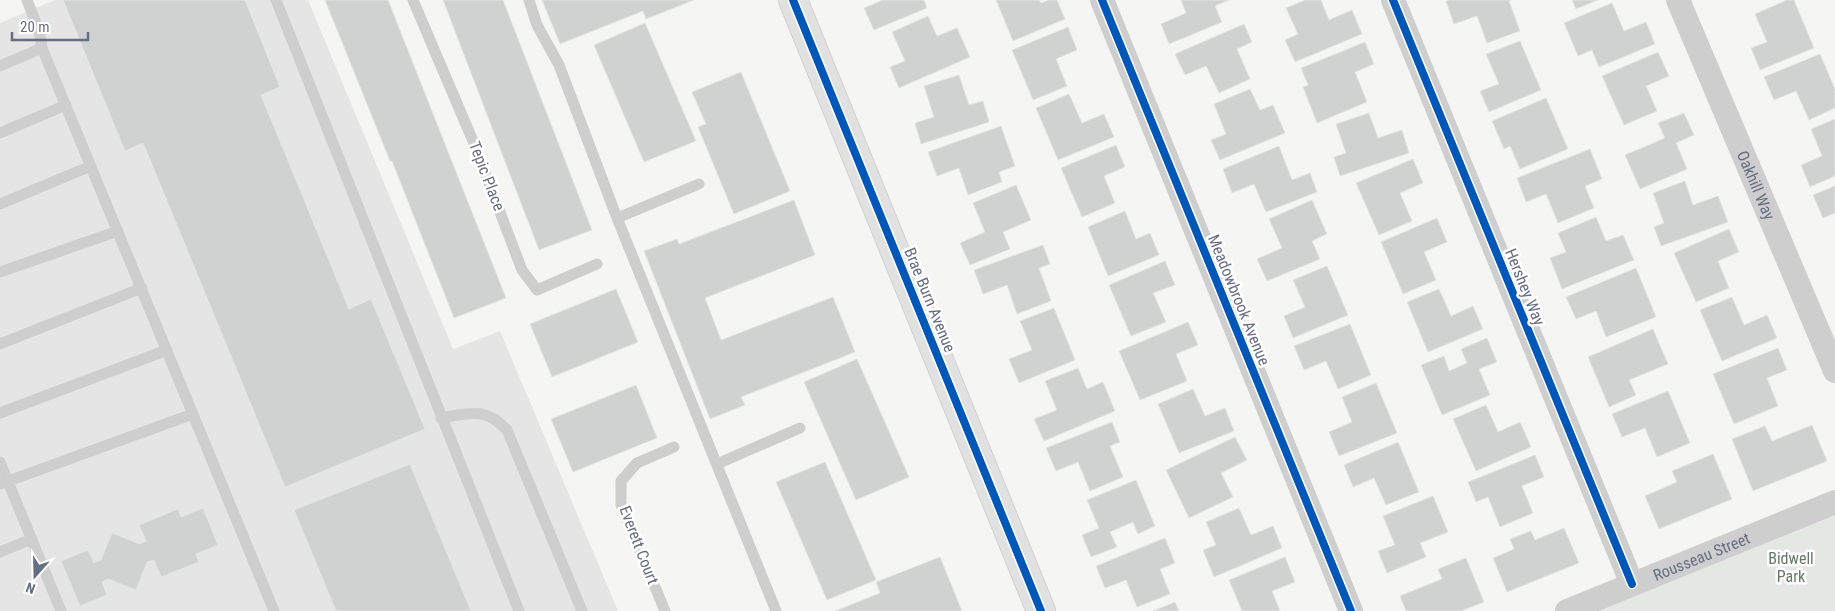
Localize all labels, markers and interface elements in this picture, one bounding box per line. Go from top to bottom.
scale bar [12,10,89,42]
text: 20 m [20,18,50,36]
street label: Tepic Place [465,139,509,213]
street label: Oakhill Way [1733,148,1779,223]
street label: Meadowbrook Avenue [1204,232,1274,368]
street label: Brae Burn Avenue [900,245,960,355]
street label: Hershey Way [1501,246,1549,329]
street label: Everett Court [615,503,663,587]
street label: Rousseau Street [1650,528,1753,585]
park label: Bidwell Park [1768,549,1814,586]
north arrow [10,551,60,601]
text: N [24,579,37,597]

